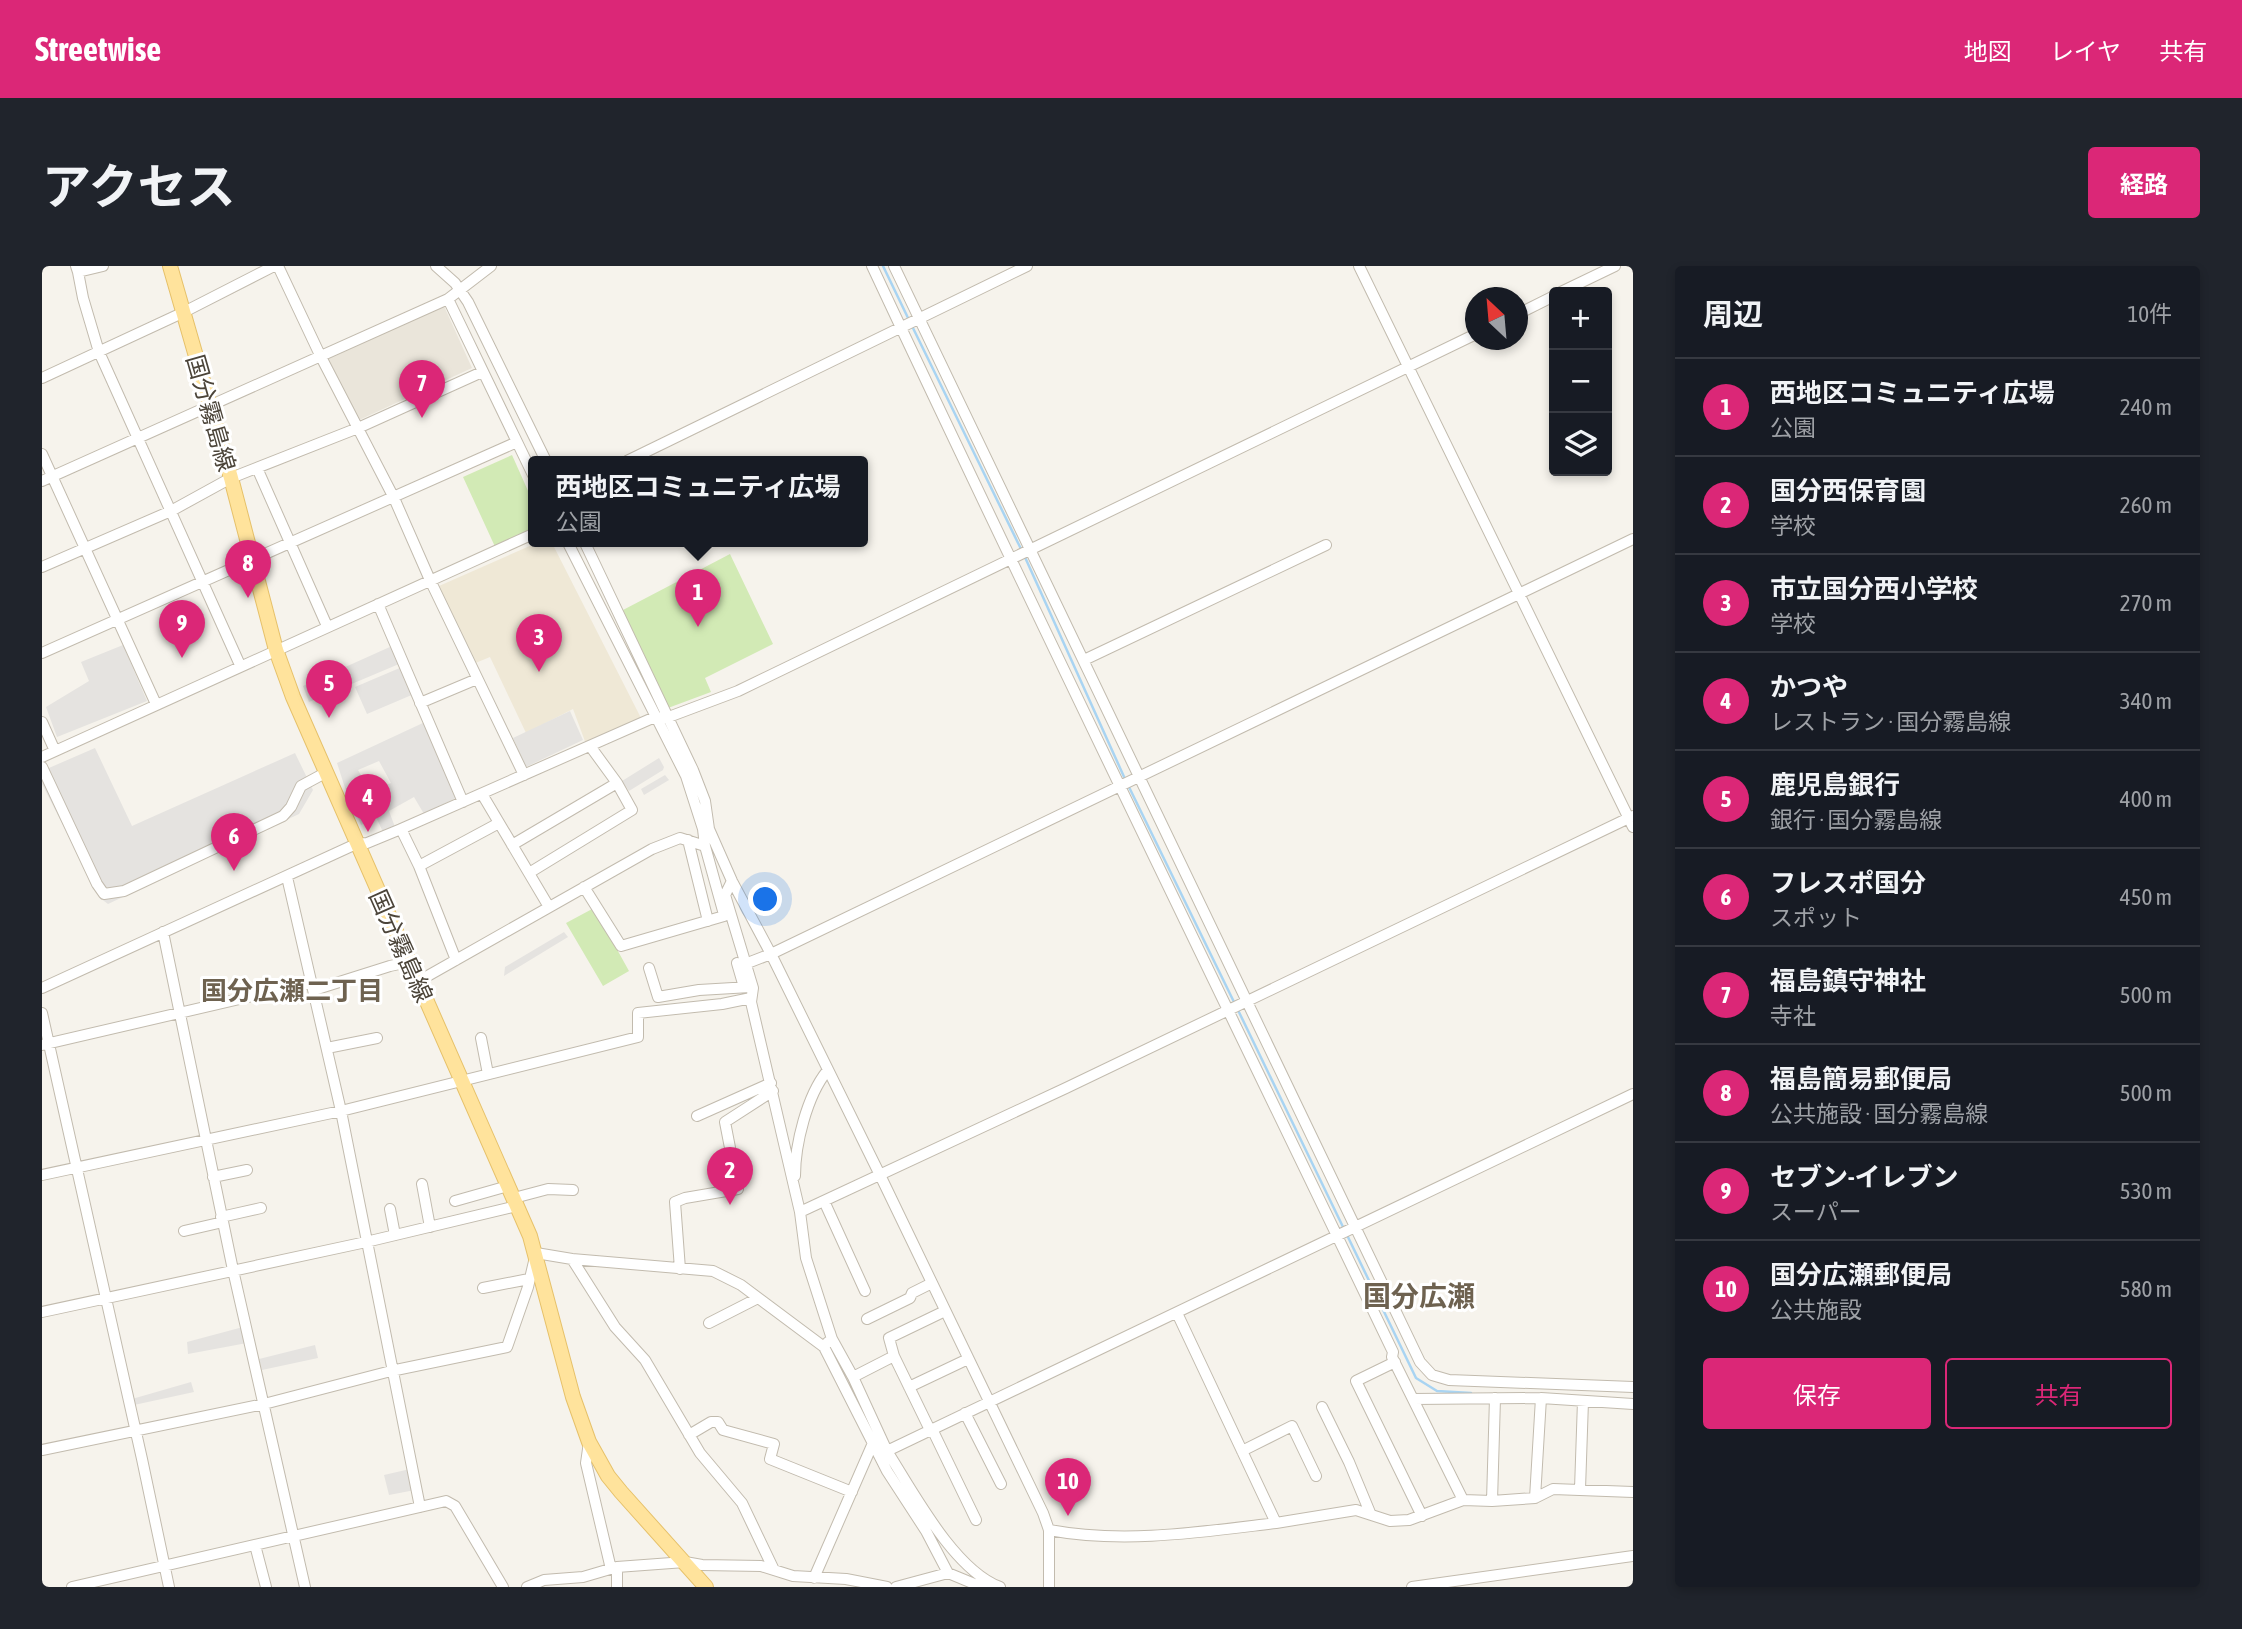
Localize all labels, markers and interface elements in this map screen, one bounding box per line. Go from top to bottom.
text: Streetwise [35,30,161,68]
text: 地図 [1964,38,2012,65]
text: レイヤ [2050,38,2121,65]
text: 共有 [2159,38,2207,65]
button: 経路 [2088,147,2200,218]
text: アクセス [42,158,236,214]
north arrow [1465,287,1528,350]
map controls [1549,287,1612,476]
button: + [1549,287,1612,350]
text: 周辺 [1703,297,1763,331]
text: 10件 [2127,301,2172,327]
button: − [1549,350,1612,413]
street label: 国分霧島線 [181,352,241,474]
pin: 7 [399,360,445,418]
text: 西地区コミュニティ広場 [1770,378,2054,408]
text: 1 [1721,394,1731,420]
text: 240 m [2120,394,2172,420]
button: layers [1549,413,1612,476]
text: 公園 [1770,415,1816,441]
popup [528,456,868,547]
text: 西地区コミュニティ広場 [556,472,840,502]
text: 国分西保育園 [1770,476,1926,506]
text: 2 [1721,492,1731,518]
text: 260 m [2120,492,2172,518]
text: 公園 [556,509,602,535]
text: 学校 [1770,513,1816,539]
pin: 8 [225,540,271,598]
pin: 1 [675,569,721,627]
text: 市立国分西小学校 [1770,574,1978,604]
text: 3 [1721,590,1731,616]
text: 270 m [2120,590,2172,616]
pin: 9 [159,600,205,658]
text: 学校 [1770,611,1816,637]
pin: 3 [516,614,562,672]
pin: 5 [306,660,352,718]
text: かつや [1770,672,1848,702]
text: 4 [1721,688,1731,714]
text: 340 m [2120,688,2172,714]
text: レストラン · 国分霧島線 [1770,709,2011,735]
text: 鹿児島銀行 [1770,770,1900,800]
pin: 4 [345,774,391,832]
text: 5 [1721,786,1731,812]
text: 400 m [2120,786,2172,812]
text: 銀行 · 国分霧島線 [1770,807,1942,833]
pin: 6 [211,813,257,871]
text: フレスポ国分 [1770,868,1926,898]
your location [748,882,782,916]
text: 6 [1721,884,1731,910]
text: 450 m [2120,884,2172,910]
street label: 国分霧島線 [364,886,438,1006]
text: スポット [1770,905,1862,931]
text: 福島鎮守神社 [1770,966,1926,996]
district label: 国分広瀬二丁目 [201,976,383,1006]
text: 7 [1721,982,1731,1008]
text: 500 m [2120,982,2172,1008]
text: 寺社 [1770,1003,1816,1029]
text: 福島簡易郵便局 [1770,1064,1952,1094]
text: 8 [1721,1080,1731,1106]
text: 500 m [2120,1080,2172,1106]
text: 公共施設 · 国分霧島線 [1770,1101,1988,1127]
pin: 2 [707,1147,753,1205]
text: セブン-イレブン [1770,1162,1959,1192]
text: 9 [1721,1178,1731,1204]
text: 530 m [2120,1178,2172,1204]
text: スーパー [1770,1199,1862,1225]
text: 国分広瀬郵便局 [1770,1260,1952,1290]
text: 10 [1715,1276,1737,1302]
text: 580 m [2120,1276,2172,1302]
district label: 国分広瀬 [1363,1280,1475,1312]
text: 公共施設 [1770,1297,1862,1323]
button: 保存 [1703,1358,1931,1429]
button: 共有 [1945,1358,2172,1429]
pin: 10 [1045,1458,1091,1516]

